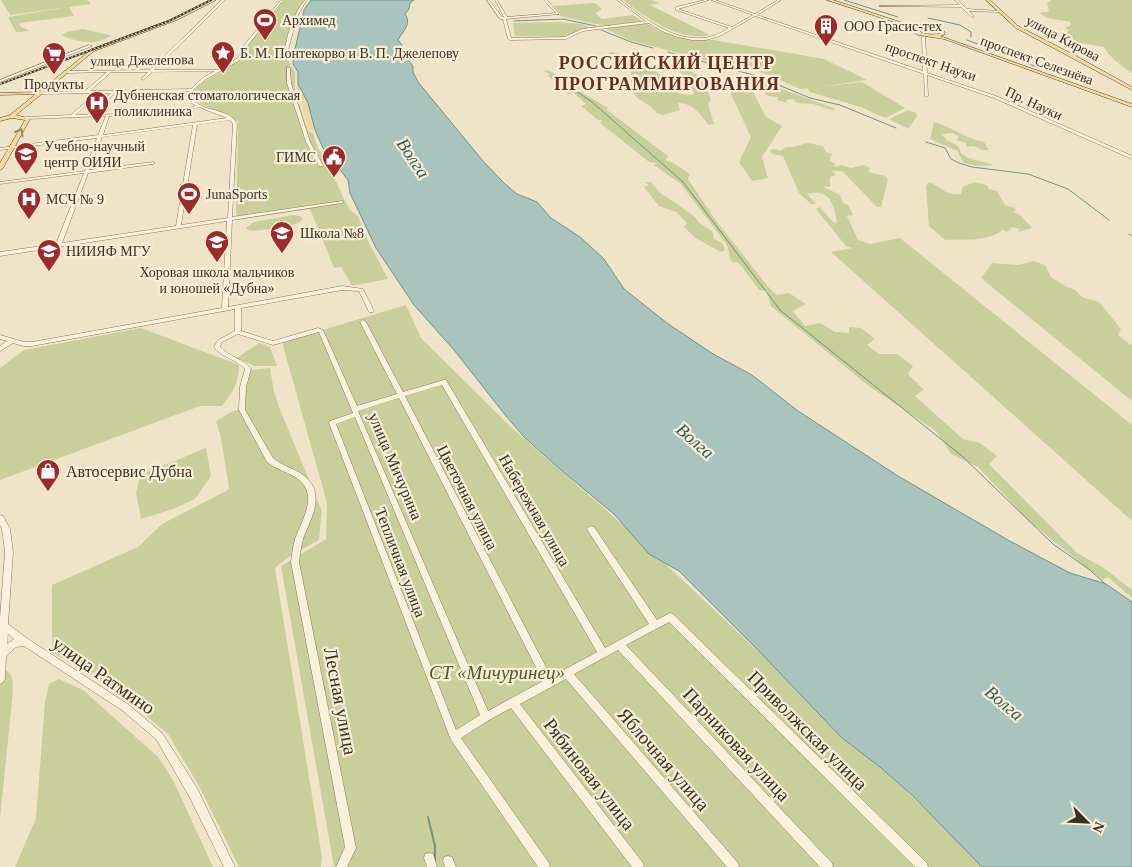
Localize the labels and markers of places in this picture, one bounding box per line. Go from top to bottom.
sports icon: Архимед [252,7,278,41]
place label: Архимед [282,13,336,28]
building icon: ООО Грасис-тех [813,13,839,47]
place label: ООО Грасис-тех [844,19,942,34]
place icon: Б. М. Понтекорво и В. П. Джелепову [210,40,236,74]
supermarket icon: Продукты [41,41,67,75]
place label: Б. М. Понтекорво и В. П. Джелепову [240,46,459,61]
place label: Продукты [24,77,85,92]
place label: Дубненская стоматологическая поликлиника [114,88,301,119]
hospital icon: Дубненская стоматологическая поликлиника [84,90,110,124]
place label: Учебно-научный центр ОИЯИ [44,139,145,170]
school or university icon: Учебно-научный центр ОИЯИ [13,141,39,175]
public building icon: ГИМС [321,144,347,178]
place label: ГИМС [276,150,316,165]
sports icon: JunaSports [176,181,202,215]
hospital icon: МСЧ № 9 [16,186,42,220]
place label: JunaSports [206,187,267,202]
place label: МСЧ № 9 [46,192,104,207]
school or university icon: Школа №8 [269,220,295,254]
place label: Школа №8 [300,226,364,241]
school or university icon: Хоровая школа мальчиков и юношей «Дубна» [204,229,230,263]
school or university icon: НИИЯФ МГУ [36,238,62,272]
place label: НИИЯФ МГУ [66,244,151,259]
place label: Хоровая школа мальчиков и юношей «Дубна» [140,265,295,296]
shop icon: Автосервис Дубна [35,458,61,492]
place label: Автосервис Дубна [66,463,192,481]

